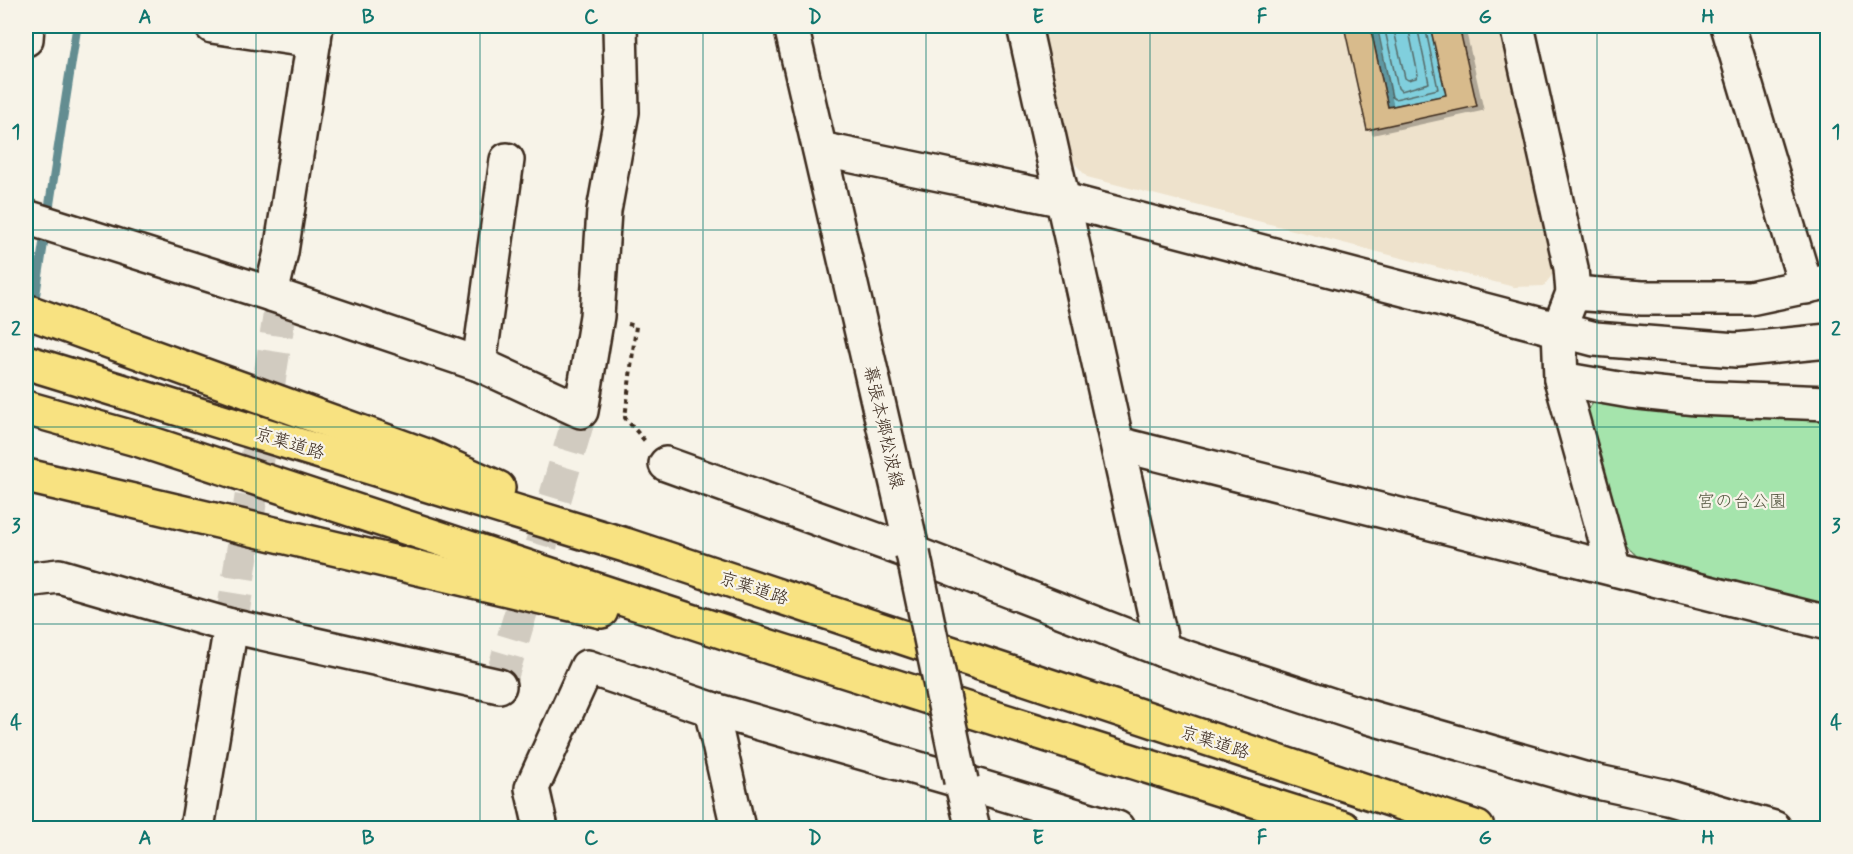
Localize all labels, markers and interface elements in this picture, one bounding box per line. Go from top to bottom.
text: A [138,4,152,31]
text: B [362,4,375,31]
text: C [584,4,599,31]
text: D [808,4,822,31]
text: E [1032,4,1044,31]
text: F [1257,4,1268,31]
text: G [1478,4,1492,31]
text: H [1701,4,1715,31]
text: 1 [12,119,20,146]
text: 1 [1832,119,1840,146]
text: 2 [11,316,21,343]
text: 2 [1831,316,1841,343]
street label: 幕張本郷松波線 [857,363,909,491]
street label: 京葉道路 [252,422,328,466]
park label: 宮の台公園 [1697,490,1787,514]
text: 3 [11,513,21,540]
text: 3 [1831,513,1841,540]
street label: 京葉道路 [716,566,792,611]
text: 4 [10,710,22,737]
text: 4 [1830,710,1842,737]
street label: 京葉道路 [1177,720,1253,765]
text: A [138,825,152,852]
text: B [362,825,375,852]
text: C [584,825,599,852]
text: D [808,825,822,852]
text: E [1032,825,1044,852]
text: F [1257,825,1268,852]
text: G [1478,825,1492,852]
text: H [1701,825,1715,852]

